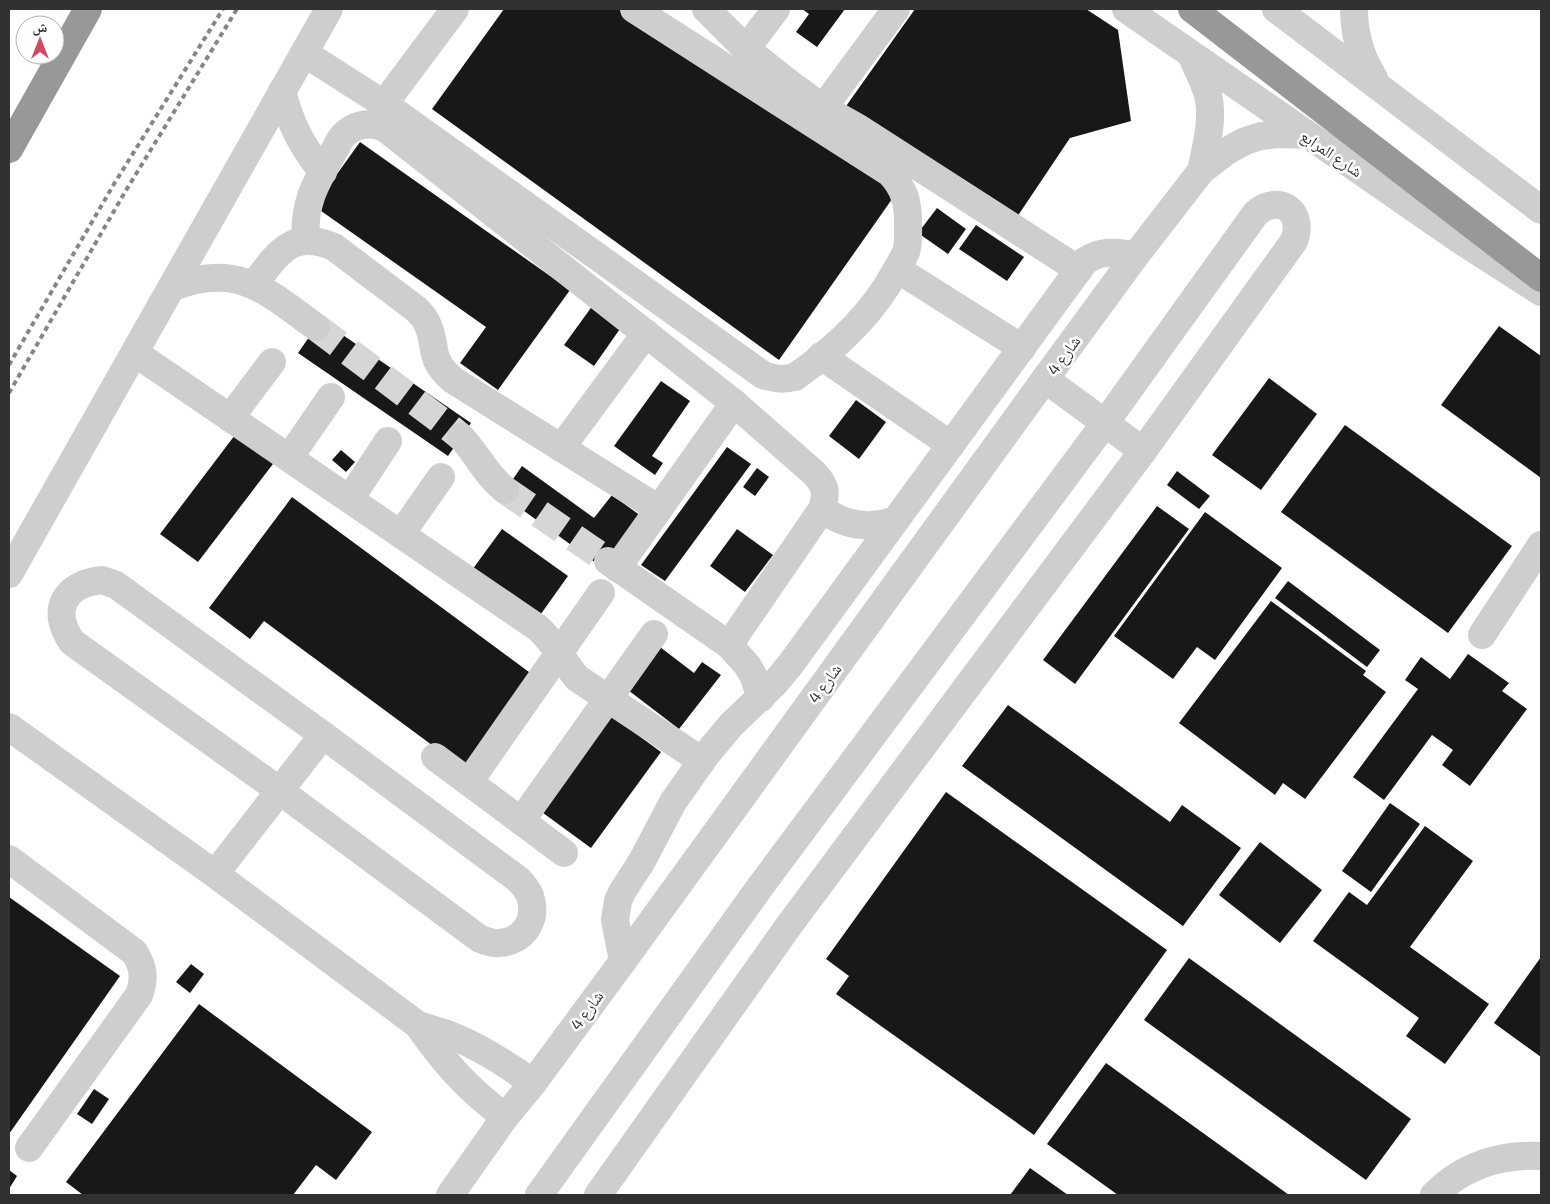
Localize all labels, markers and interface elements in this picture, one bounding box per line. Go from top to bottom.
north arrow [15,15,65,65]
text: ش [33,18,48,36]
street label: شارع المرابع [1297,126,1366,182]
street label: شارع 4 [1042,332,1085,379]
street label: شارع 4 [803,660,846,707]
street label: شارع 4 [565,987,608,1034]

